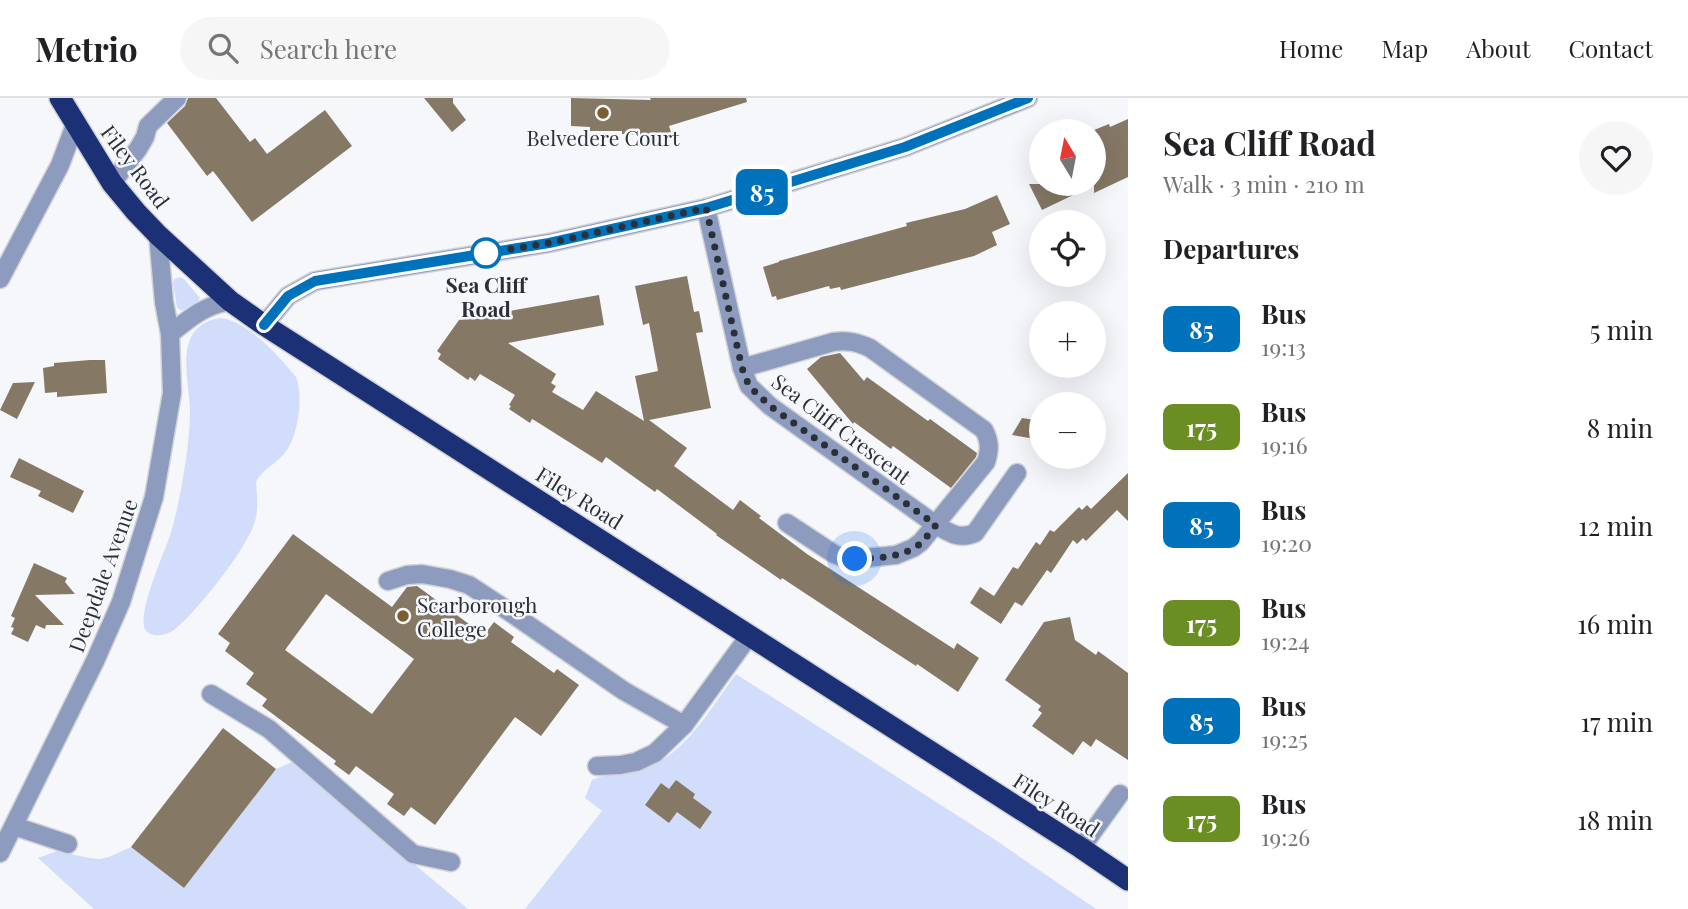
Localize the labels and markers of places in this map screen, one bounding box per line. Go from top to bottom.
marker: Belvedere Court [595,105,611,121]
place label: Belvedere Court [527,123,680,151]
marker: Sea Cliff Road [471,238,501,268]
place label: Sea Cliff Road [446,270,528,322]
place label: Scarborough College [417,590,538,642]
marker: Scarborough College [395,608,411,624]

